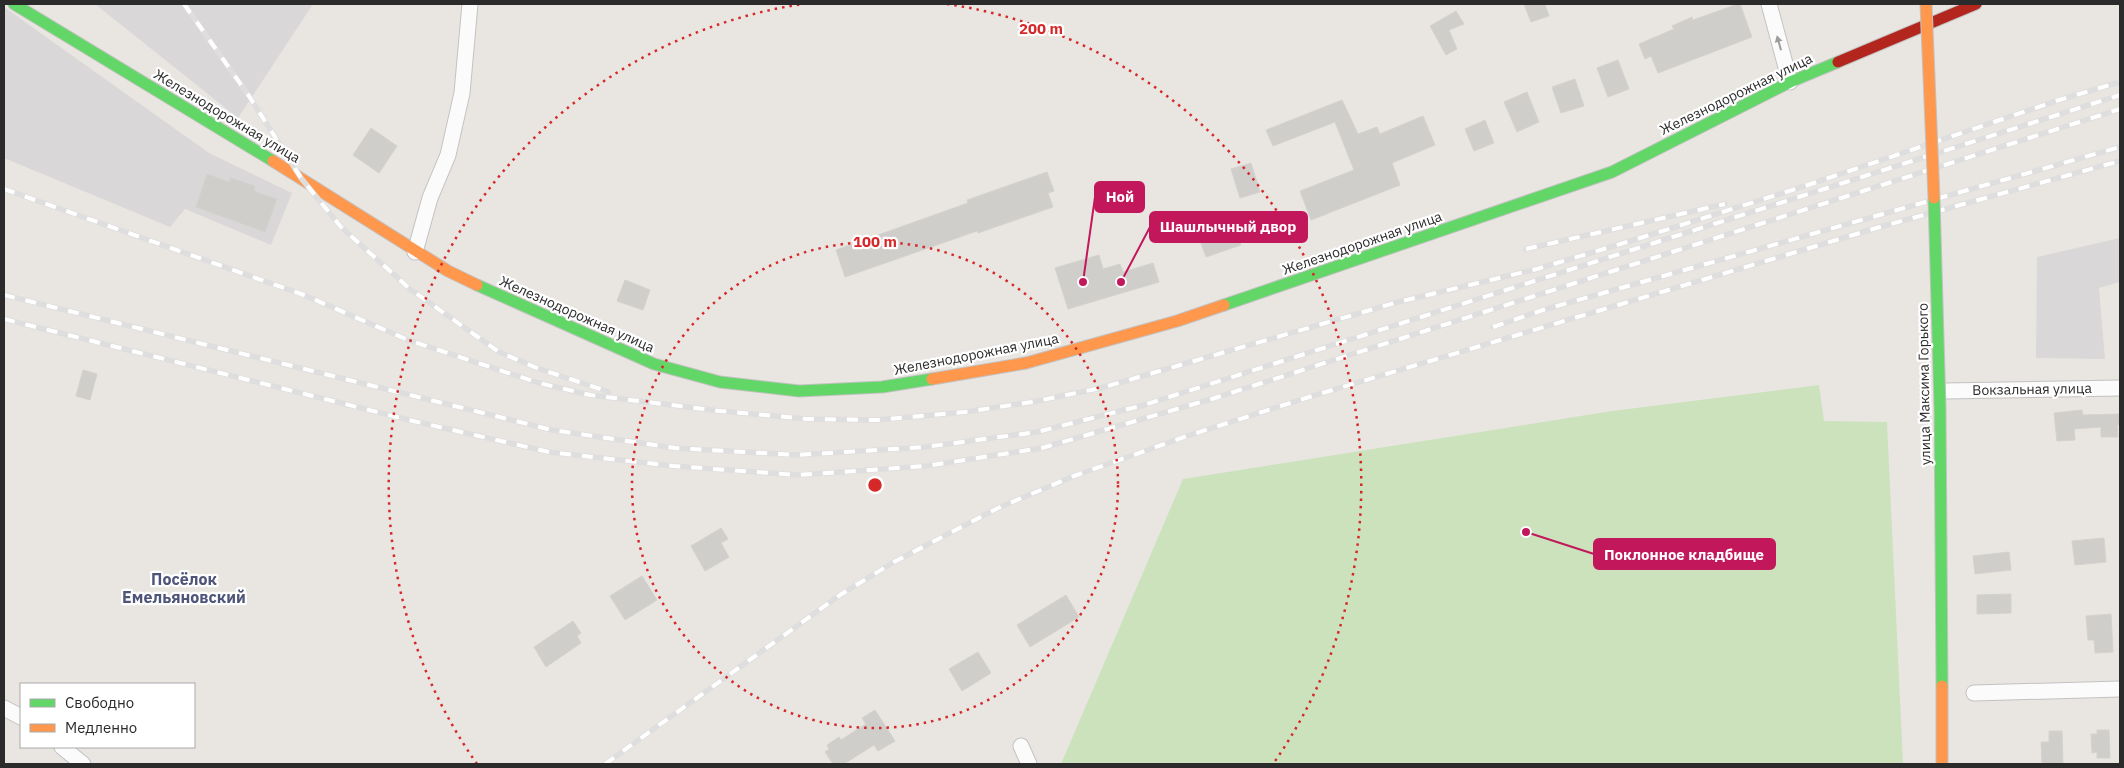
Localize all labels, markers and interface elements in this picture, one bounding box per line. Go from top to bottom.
text: 200 m [1019,19,1063,38]
one-way arrow [1775,35,1783,50]
street label: Железнодорожная улица [1657,49,1816,139]
street label: Железнодорожная улица [150,65,304,167]
callout: Ной [1095,182,1144,212]
text: Ной [1106,187,1134,206]
street label: Железнодорожная улица [1280,207,1445,279]
callout: Шашлычный двор [1150,212,1307,242]
text: Шашлычный двор [1160,217,1296,236]
text: 100 m [853,232,897,251]
street label: Железнодорожная улица [497,272,658,357]
street label: улица Максима Горького [1914,303,1934,465]
street label: Железнодорожная улица [892,329,1061,379]
street label: Вокзальная улица [1972,379,2092,399]
centre of rings [866,476,884,494]
callout: Поклонное кладбище [1594,539,1775,569]
text: Поклонное кладбище [1604,545,1764,564]
district label: Посёлок Емельяновский [122,569,246,607]
legend [20,683,195,748]
text: Свободно [65,693,134,712]
text: Медленно [65,718,137,737]

